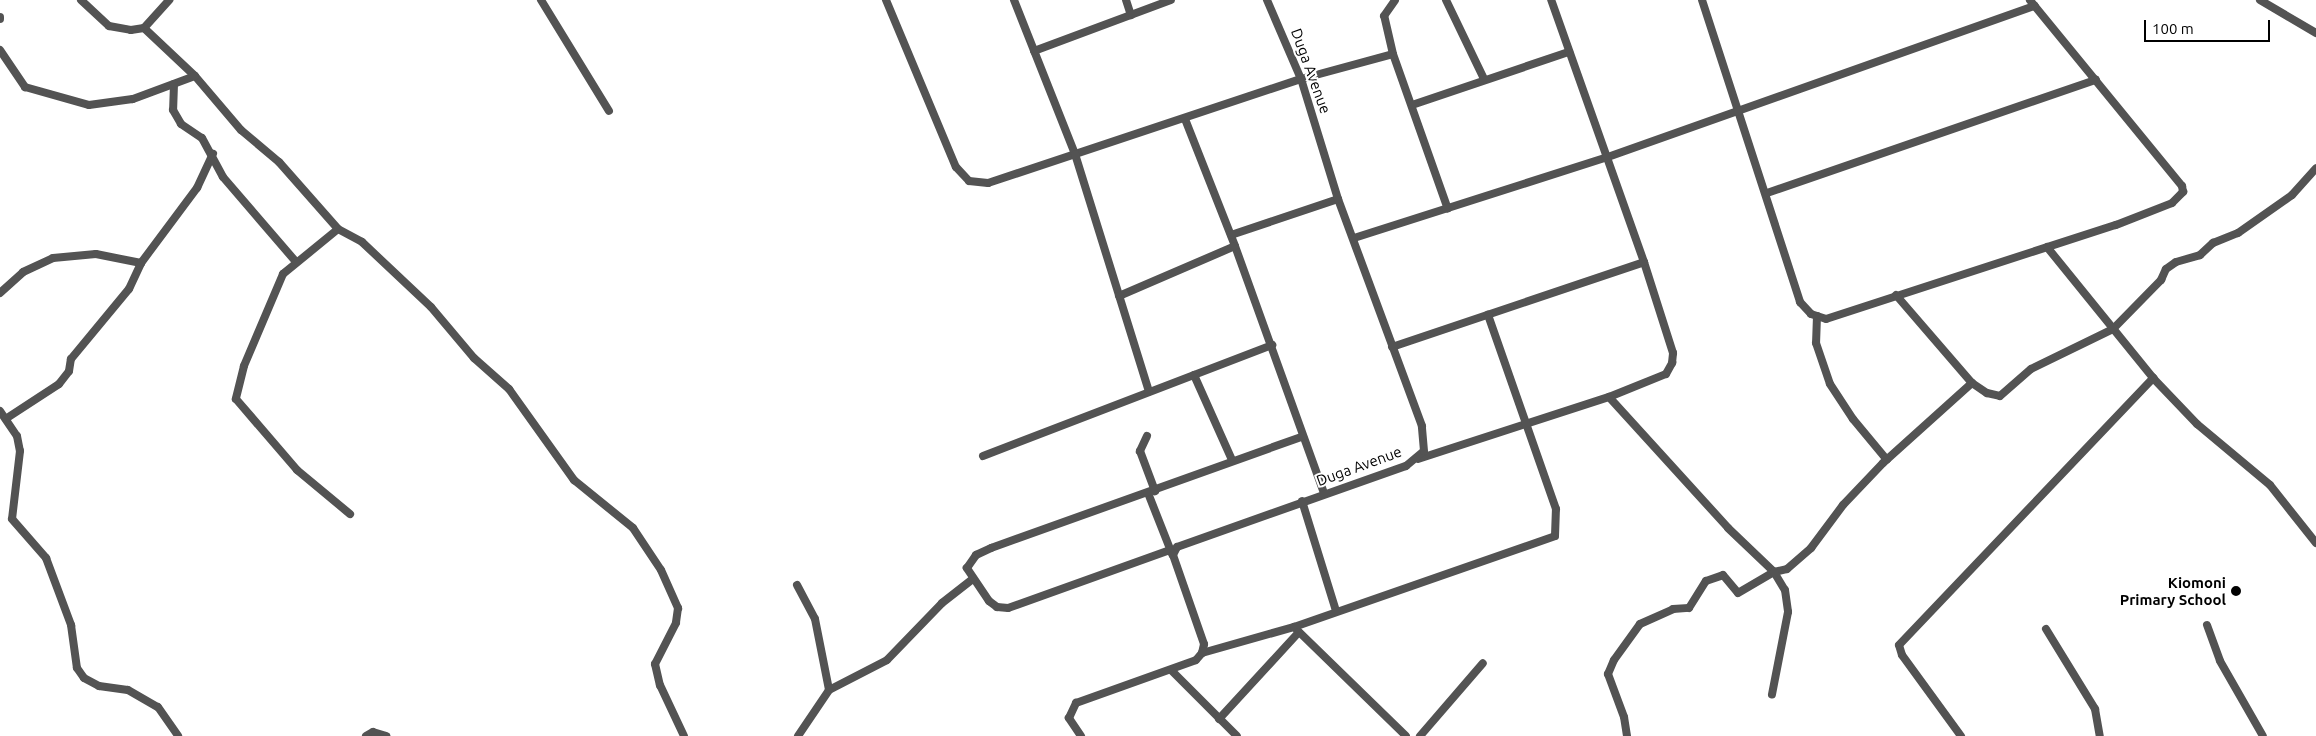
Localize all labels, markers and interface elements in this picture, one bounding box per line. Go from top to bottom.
scale bar [2146,10,2272,42]
text: 100 m [2152,20,2194,37]
street label: Duga Avenue [1287,26,1335,116]
street label: Duga Avenue [1314,442,1404,490]
place label: Kiomoni Primary School [2120,573,2226,608]
marker: Kiomoni Primary School [2230,585,2242,597]

